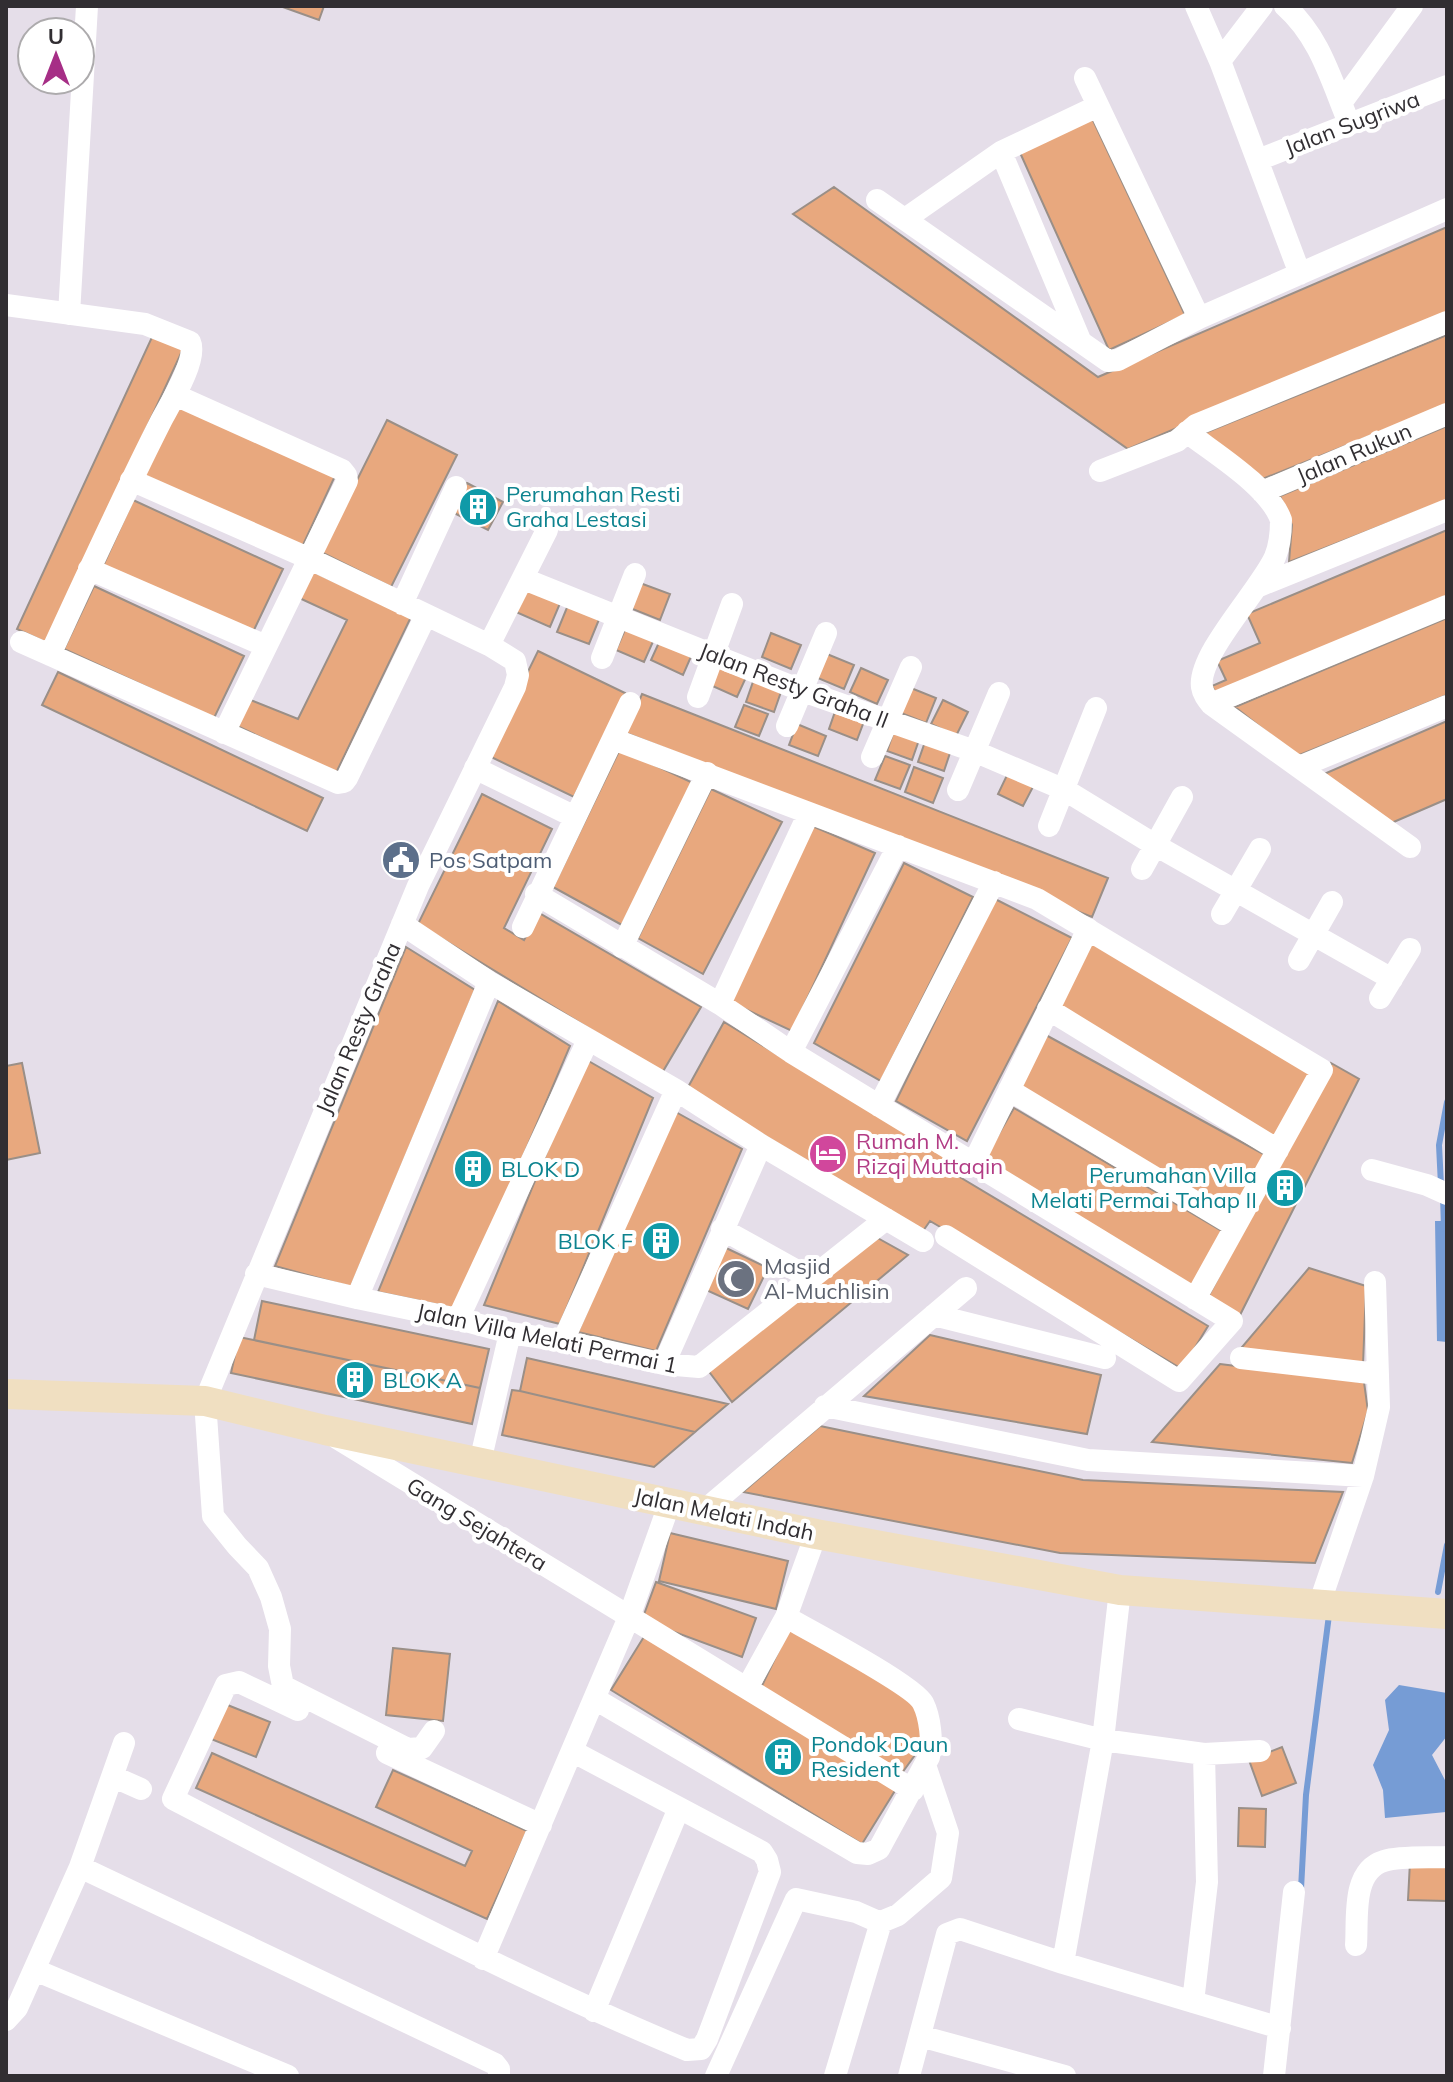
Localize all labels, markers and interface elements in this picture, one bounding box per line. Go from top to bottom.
north arrow [16,16,96,96]
text: U [48,22,64,50]
street label: Jalan Sugriwa [1280,84,1424,162]
street label: Jalan Rukun [1292,416,1416,490]
place label: Perumahan Resti Graha Lestasi [506,480,680,533]
building icon: Perumahan Resti Graha Lestasi [457,486,499,528]
street label: Jalan Resty Graha II [695,636,893,734]
public building icon: Pos Satpam [380,839,422,881]
place label: Pos Satpam [429,846,552,874]
street label: Jalan Resty Graha [309,938,407,1118]
place label: Rumah M. Rizqi Muttaqin [856,1127,1003,1180]
hotel icon: Rumah M. Rizqi Muttaqin [807,1133,849,1175]
building icon: BLOK D [452,1148,494,1190]
place label: BLOK D [501,1155,580,1183]
place label: Perumahan Villa Melati Permai Tahap II [1031,1161,1257,1214]
building icon: Perumahan Villa Melati Permai Tahap II [1264,1167,1306,1209]
building icon: BLOK F [640,1220,682,1262]
place label: BLOK F [558,1227,633,1255]
place label: Masjid Al-Muchlisin [764,1252,890,1305]
mosque icon: Masjid Al-Muchlisin [715,1258,757,1300]
street label: Jalan Villa Melati Permai 1 [414,1297,680,1379]
building icon: BLOK A [334,1359,376,1401]
place label: BLOK A [383,1366,462,1394]
street label: Gang Sejahtera [402,1471,552,1577]
street label: Jalan Melati Indah [631,1481,817,1547]
place label: Pondok Daun Resident [811,1730,948,1783]
building icon: Pondok Daun Resident [762,1736,804,1778]

